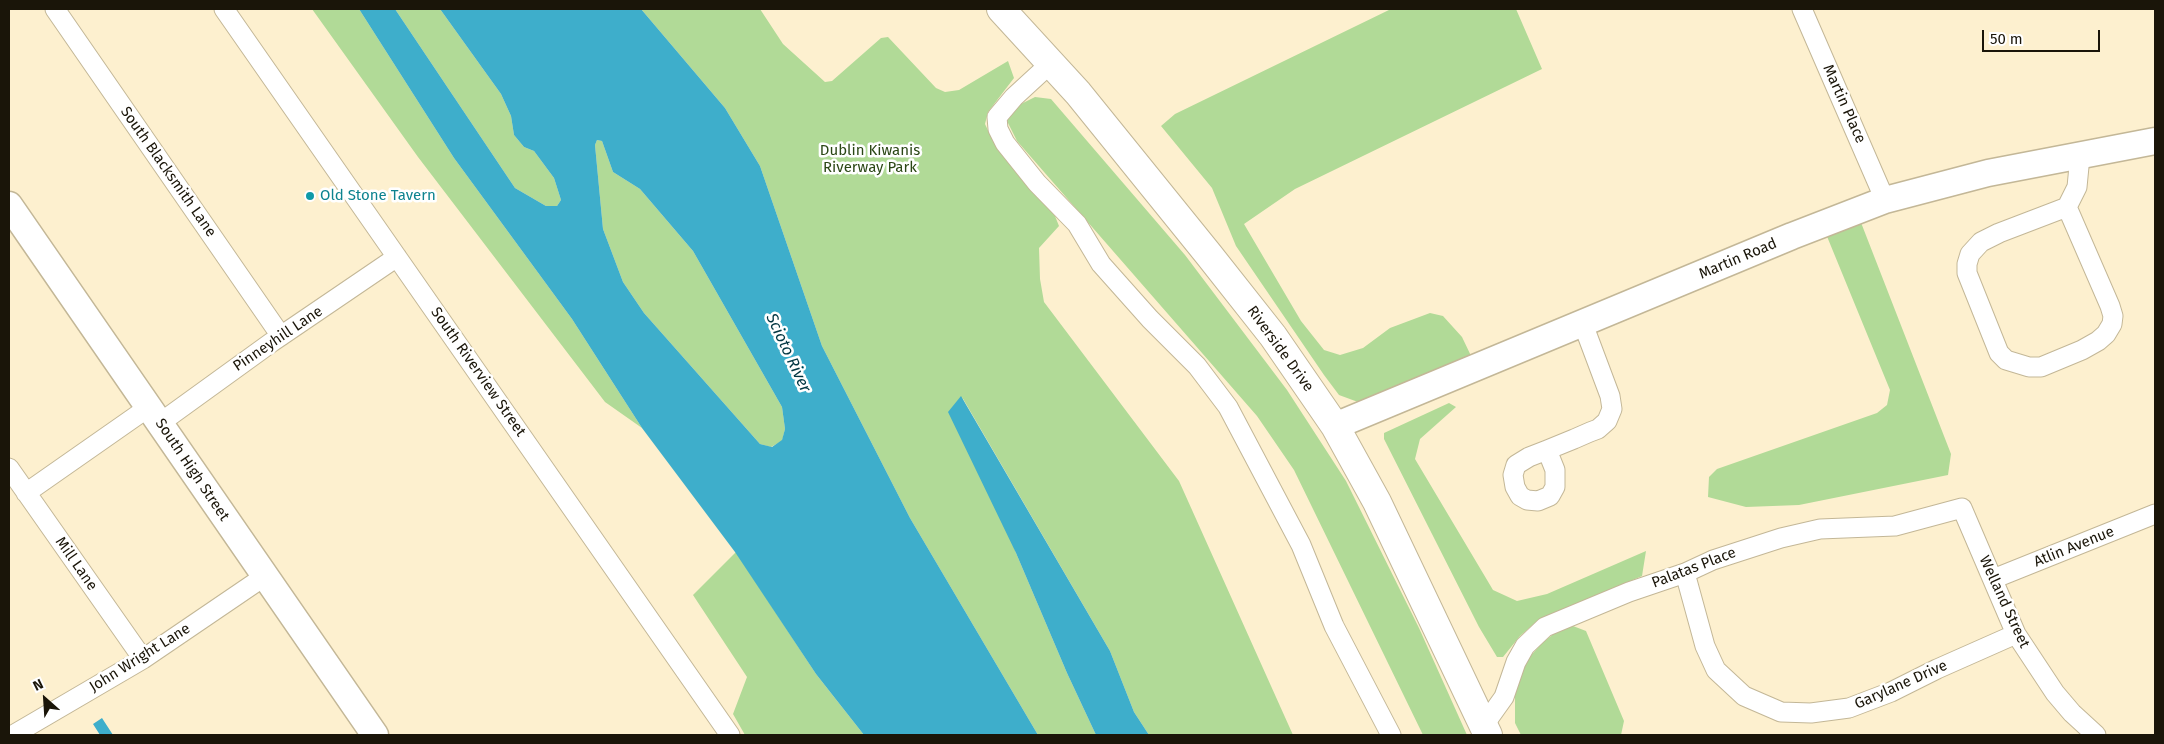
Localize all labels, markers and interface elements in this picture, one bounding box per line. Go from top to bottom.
scale bar [1984,20,2102,52]
text: 50 m [1990,30,2023,48]
street label: Martin Place [1819,62,1869,146]
street label: South Blacksmith Lane [116,103,220,241]
park label: Dublin Kiwanis Riverway Park [820,142,920,177]
place label: Old Stone Tavern [320,187,436,205]
marker: Old Stone Tavern [304,190,316,202]
street label: Martin Road [1696,235,1780,283]
street label: Pinneyhill Lane [230,302,326,376]
street label: Riverside Drive [1243,302,1317,396]
street label: South Riverview Street [427,304,529,440]
water label: Scioto River [761,311,815,395]
street label: South High Street [151,415,233,525]
street label: Atlin Avenue [2031,523,2117,571]
street label: Mill Lane [51,534,101,594]
street label: Palatas Place [1649,544,1739,592]
street label: Welland Street [1975,553,2033,651]
street label: John Wright Lane [86,620,194,696]
street label: Garylane Drive [1852,657,1950,713]
north arrow [20,674,70,724]
text: N [30,675,46,695]

